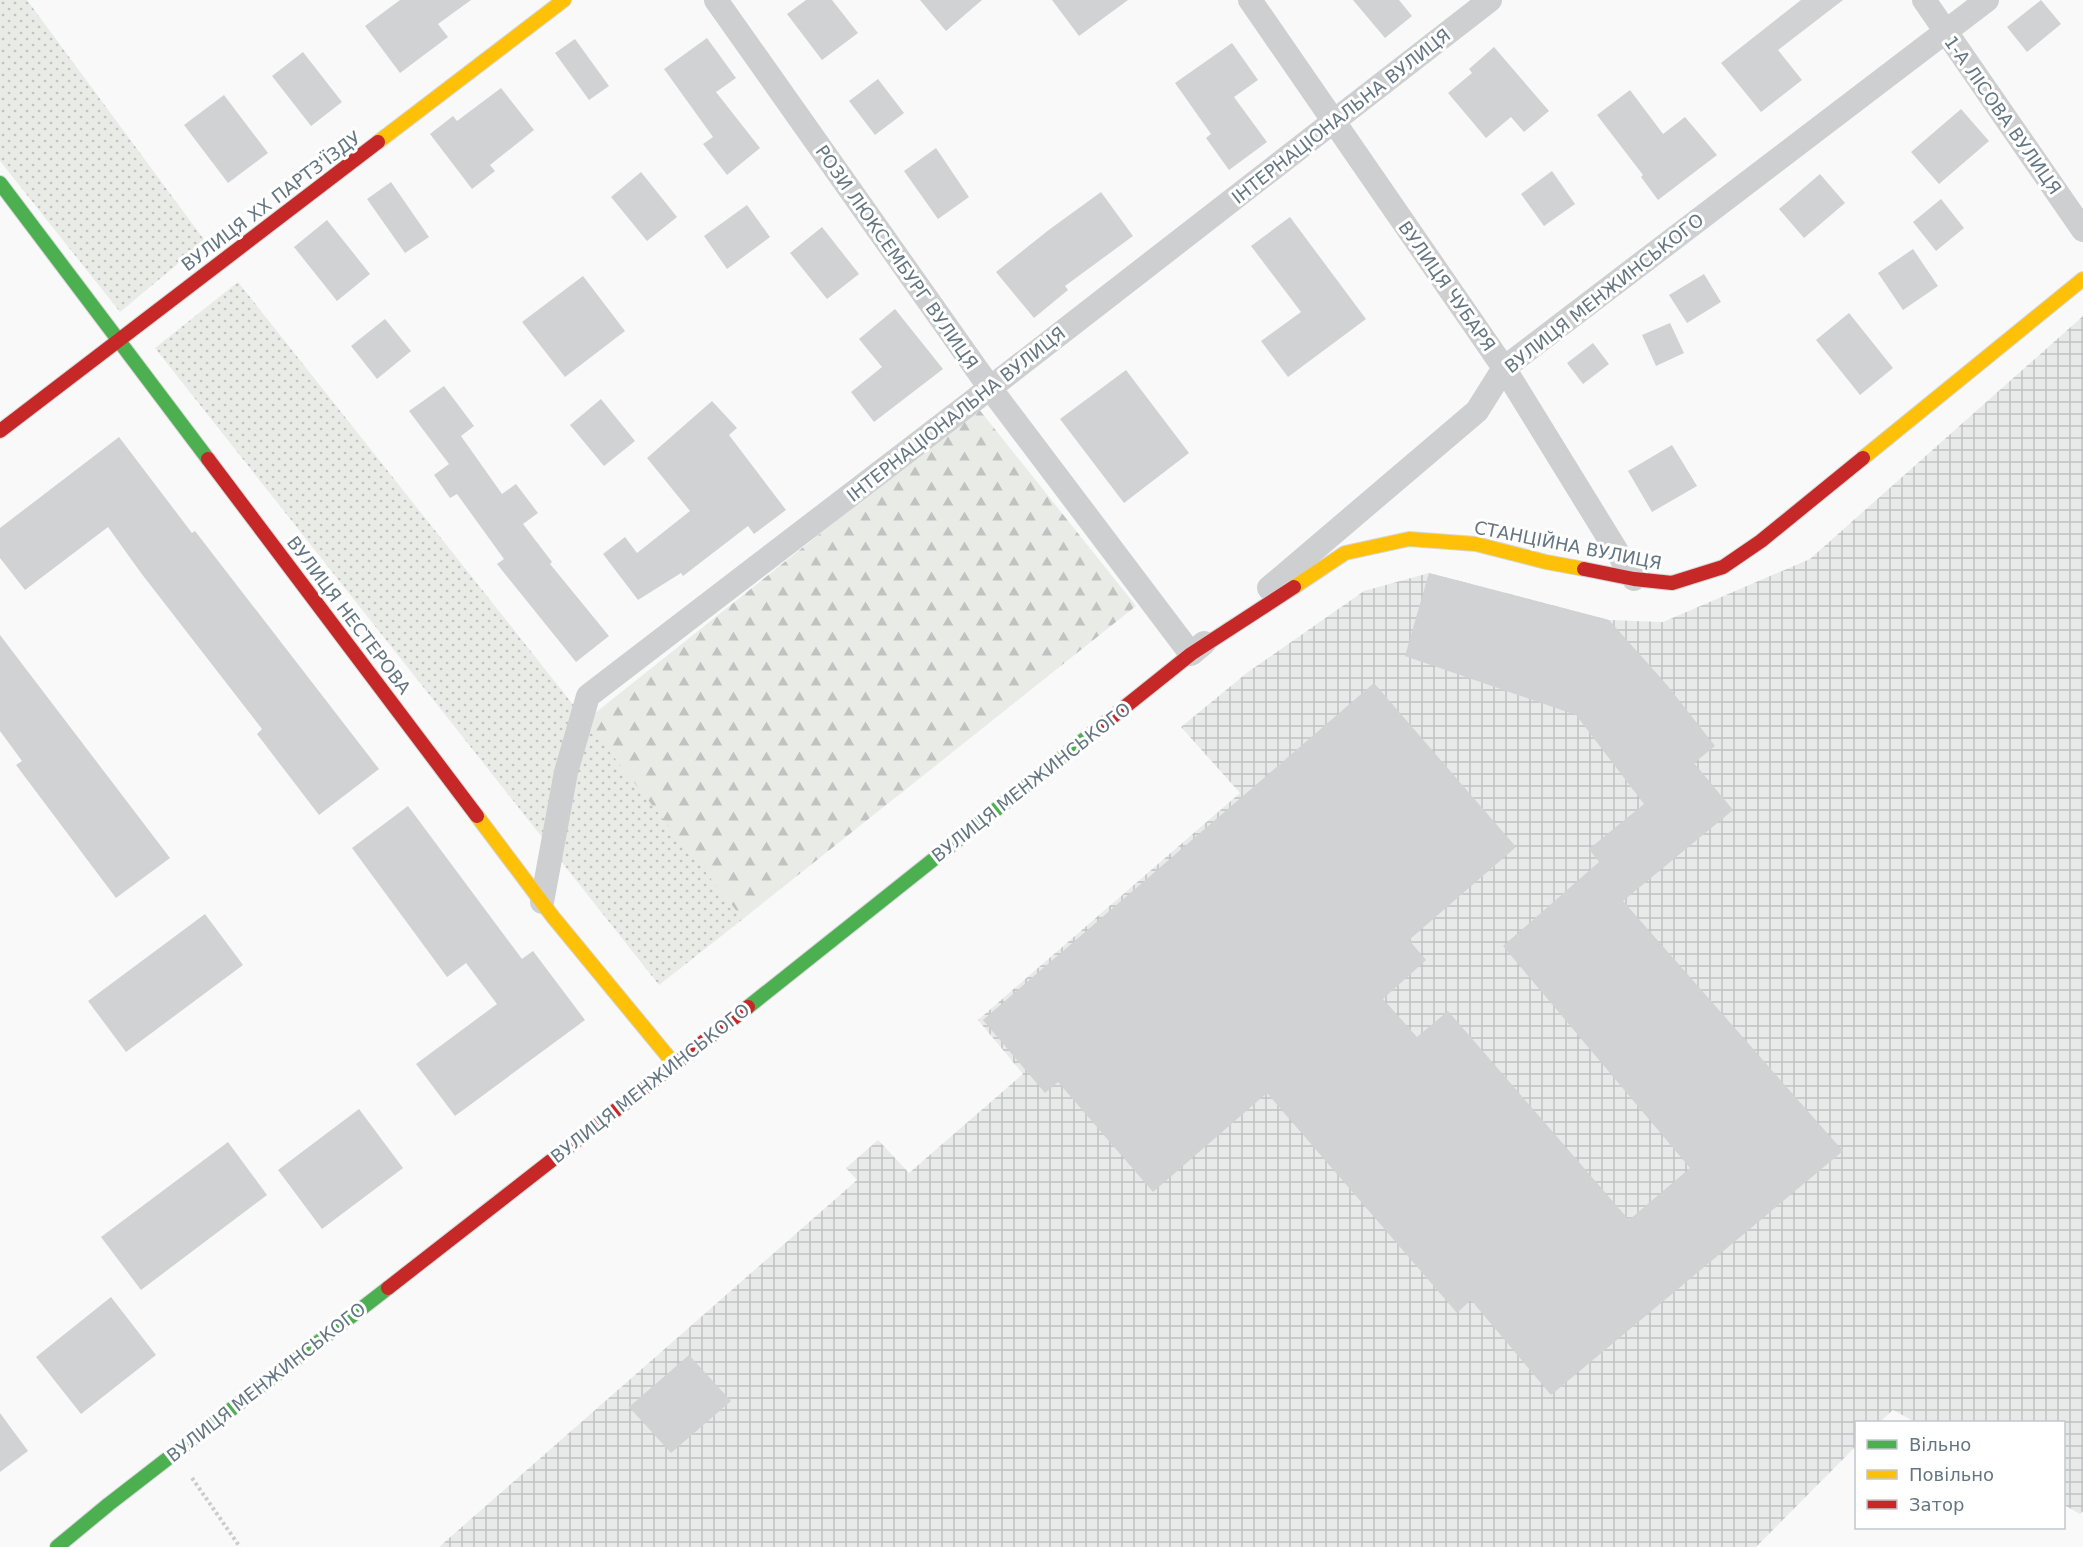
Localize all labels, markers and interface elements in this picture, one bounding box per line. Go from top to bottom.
street label: ІНТЕРНАЦІОНАЛЬНА ВУЛИЦЯ [1228,24,1454,208]
street label: 1-А ЛІСОВА ВУЛИЦЯ [1940,32,2066,198]
street label: ВУЛИЦЯ XX ПАРТЗ'ЇЗДУ [177,127,365,275]
street label: РОЗИ ЛЮКСЕМБУРГ ВУЛИЦЯ [811,141,983,373]
street label: ВУЛИЦЯ МЕНЖИНСЬКОГО [1500,209,1708,377]
street label: ВУЛИЦЯ ЧУБАРЯ [1394,217,1500,355]
street label: ІНТЕРНАЦІОНАЛЬНА ВУЛИЦЯ [843,322,1069,506]
street label: СТАНЦІЙНА ВУЛИЦЯ [1472,517,1664,573]
street label: ВУЛИЦЯ НЕСТЕРОВА [283,532,416,699]
street label: ВУЛИЦЯ МЕНЖИНСЬКОГО [927,698,1135,866]
street label: ВУЛИЦЯ МЕНЖИНСЬКОГО [546,999,754,1167]
street label: ВУЛИЦЯ МЕНЖИНСЬКОГО [162,1298,370,1466]
legend [1855,1421,2065,1529]
text: Вільно [1909,1434,1971,1455]
text: Повільно [1909,1464,1994,1485]
text: Затор [1909,1494,1965,1515]

